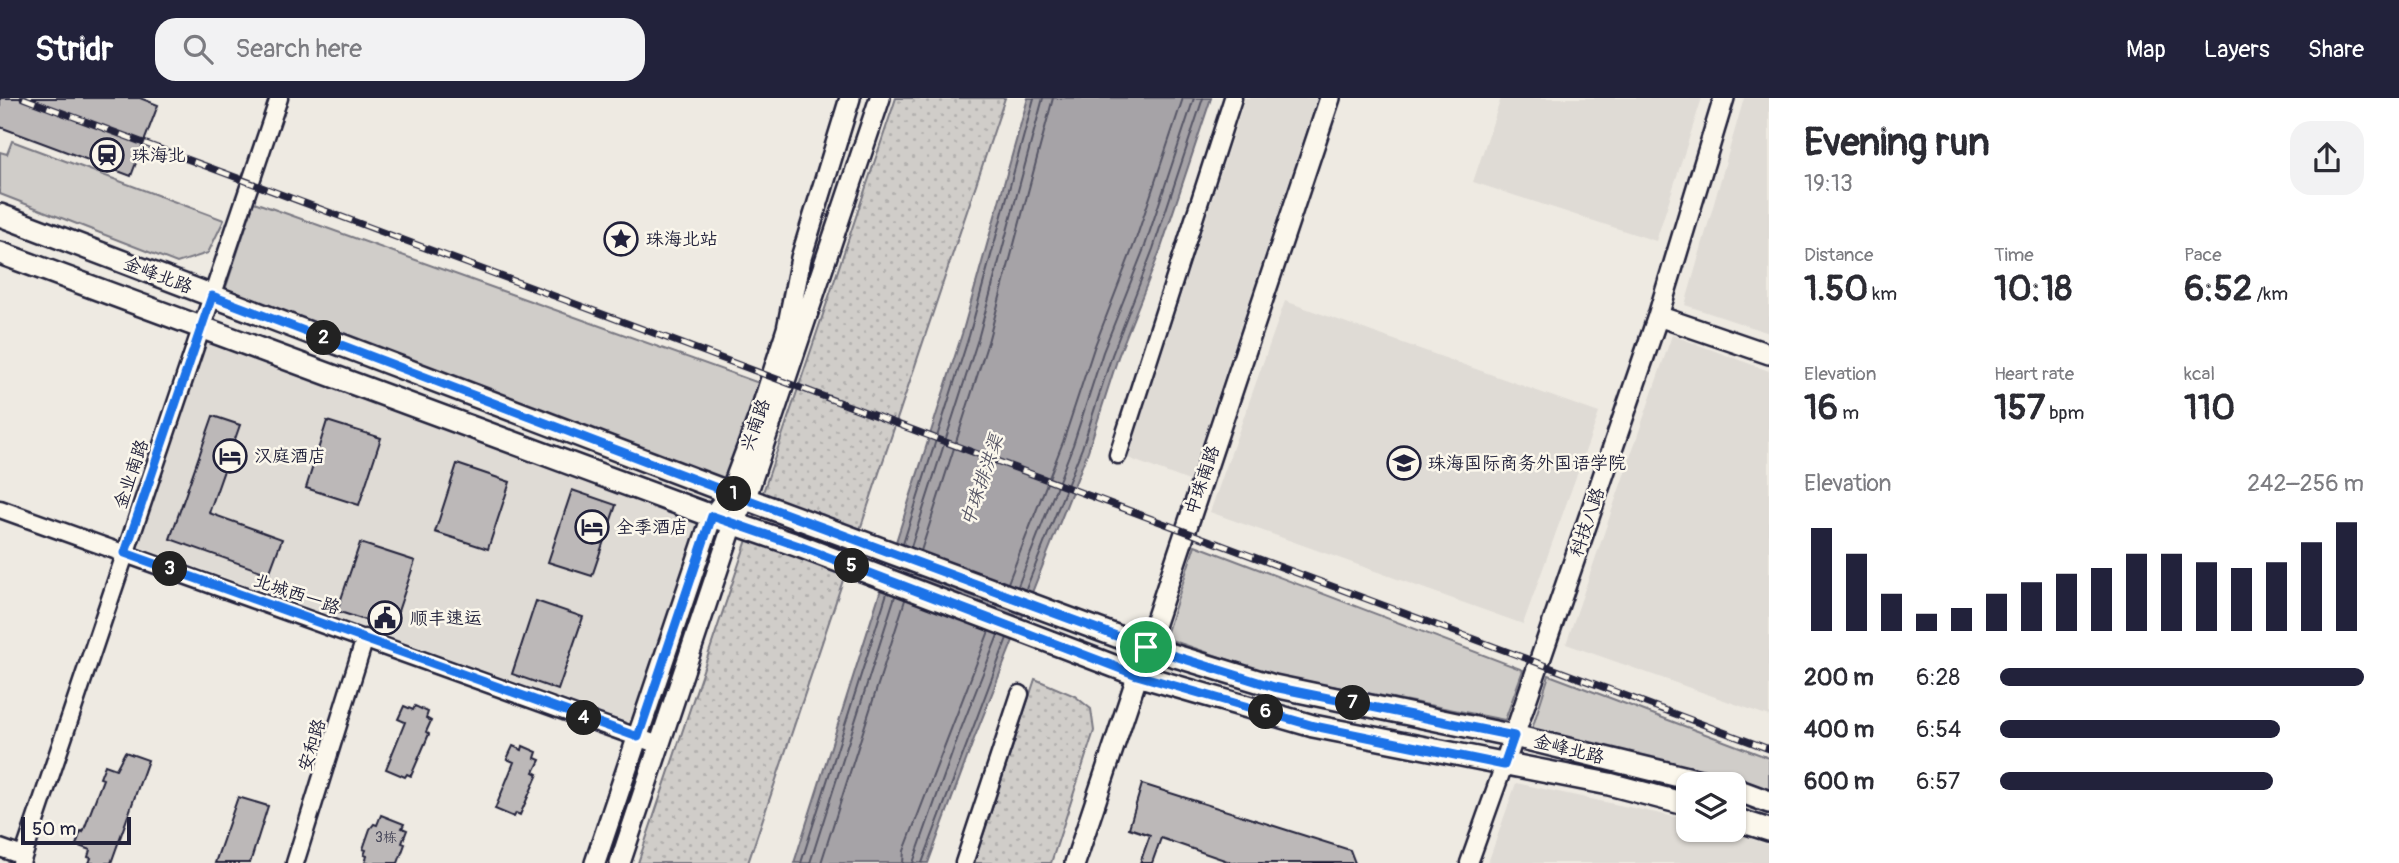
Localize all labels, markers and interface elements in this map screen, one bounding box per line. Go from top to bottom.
search box [155,18,645,81]
text: Stridr [35,29,113,70]
icon: search [179,30,217,68]
text: Search here [235,33,362,65]
text: Map [2126,35,2166,64]
text: Layers [2204,35,2270,64]
text: Share [2308,35,2364,64]
text: Evening run [1804,119,1990,167]
button: share [2290,121,2364,195]
station icon: 珠海北 [88,136,126,174]
place label: 珠海北 [132,144,186,167]
text: 19:13 [1804,169,1853,198]
place icon: 珠海北站 [602,220,640,258]
place label: 珠海北站 [646,228,718,251]
text: Distance [1804,243,1873,267]
text: Time [1994,243,2034,267]
text: Pace [2184,243,2222,267]
street label: 金峰北路 [120,252,196,299]
text: 1.50 [1804,267,1868,311]
text: 10:18 [1994,267,2072,311]
text: 6:52 [2184,267,2252,311]
text: km [1868,282,1897,306]
text: /km [2252,282,2288,306]
pin: 2 [306,320,342,356]
text: 2 [318,325,329,349]
text: Elevation [1804,362,1876,386]
text: Heart rate [1994,362,2074,386]
text: kcal [2184,362,2215,386]
text: 16 [1804,386,1838,430]
text: 157 [1994,386,2045,430]
text: 110 [2184,386,2235,430]
street label: 兴南路 [735,396,776,454]
text: m [1838,401,1859,425]
text: bpm [2045,401,2084,425]
water label: 中珠排洪渠 [955,430,1009,529]
street label: 金业南路 [109,436,154,512]
hotel icon: 汉庭酒店 [211,437,249,475]
street label: 中珠南路 [1180,442,1225,518]
school or university icon: 珠海国际商务外国语学院 [1385,444,1423,482]
place label: 汉庭酒店 [254,445,326,468]
place label: 珠海国际商务外国语学院 [1428,452,1626,475]
text: Elevation [1804,469,1892,498]
text: 242–256 m [2247,469,2364,498]
pin: 1 [716,476,752,512]
text: 1 [730,481,737,505]
street label: 科技八路 [1565,484,1610,560]
hotel icon: 全季酒店 [573,508,611,546]
place label: 全季酒店 [616,516,688,539]
pin: 5 [834,548,870,584]
pin: 3 [152,552,188,587]
text: 5 [846,553,857,577]
text: 3 [164,556,175,580]
street label: 北城西一路 [251,569,343,620]
public building icon: 顺丰速运 [366,599,404,637]
place label: 顺丰速运 [410,607,482,630]
pin [1116,617,1176,677]
icon: arrive [1127,628,1165,666]
text: 200 m [1804,663,1874,692]
text: 6:28 [1916,663,1960,692]
pin: 7 [1336,686,1370,720]
text: 7 [1347,690,1358,714]
pin: 6 [1248,694,1284,730]
text: 6 [1260,699,1271,723]
pin: 4 [566,700,602,736]
text: 4 [578,705,589,729]
text: 400 m [1804,715,1874,744]
text: 6:54 [1916,715,1961,744]
street label: 安和路 [294,716,331,774]
street label: 金峰北路 [1531,730,1607,769]
text: 600 m [1804,767,1874,796]
text: 6:57 [1916,767,1960,796]
map controls [1676,772,1746,842]
button: layers [1676,772,1746,842]
scale bar [21,814,131,846]
text: 50 m [32,817,76,841]
house number: 3栋 [375,829,397,846]

